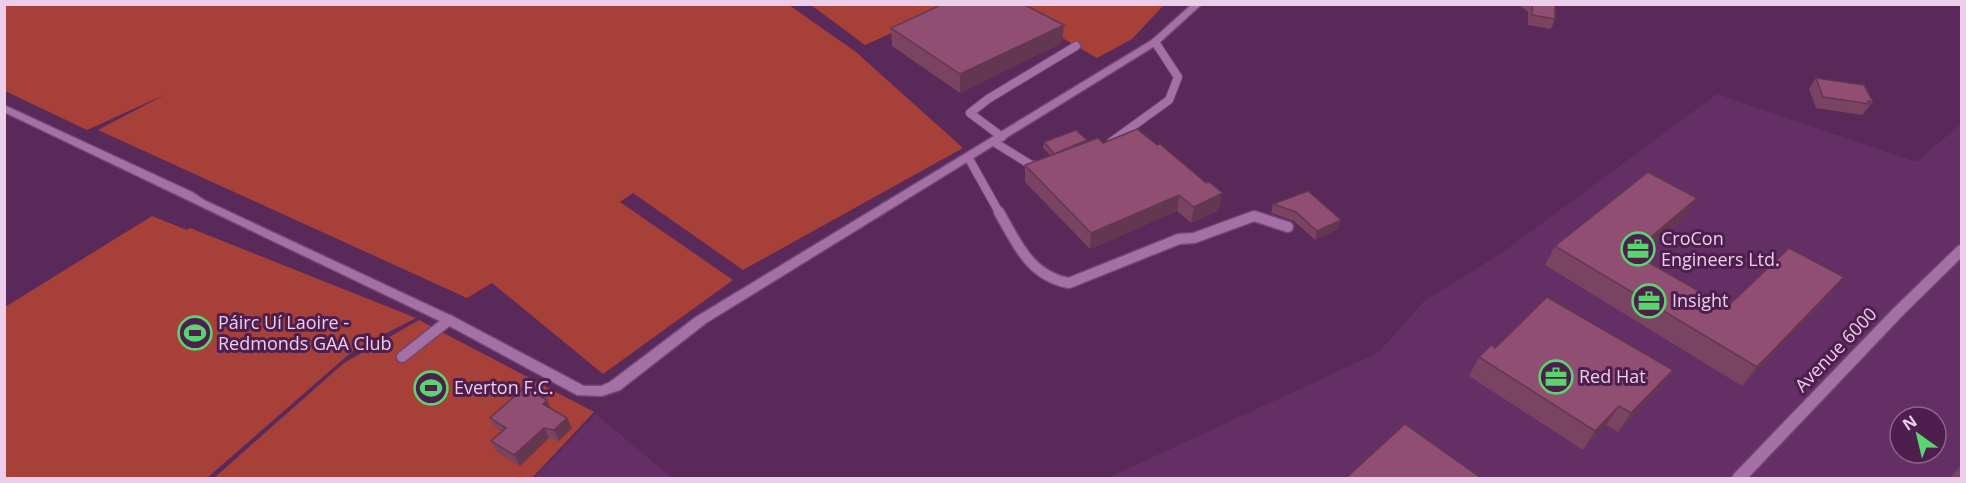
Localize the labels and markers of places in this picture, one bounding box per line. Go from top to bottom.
place label: CroCon Engineers Ltd. [1661,226,1780,271]
office icon: CroCon Engineers Ltd. [1620,231,1656,267]
office icon: Insight [1631,283,1667,319]
place label: Insight [1672,288,1728,312]
place label: Páirc Uí Laoire - Redmonds GAA Club [218,310,392,355]
sports icon: Páirc Uí Laoire - Redmonds GAA Club [177,315,213,351]
office icon: Red Hat [1538,359,1574,395]
place label: Red Hat [1579,364,1646,388]
sports icon: Everton F.C. [413,370,449,406]
place label: Everton F.C. [454,375,554,399]

